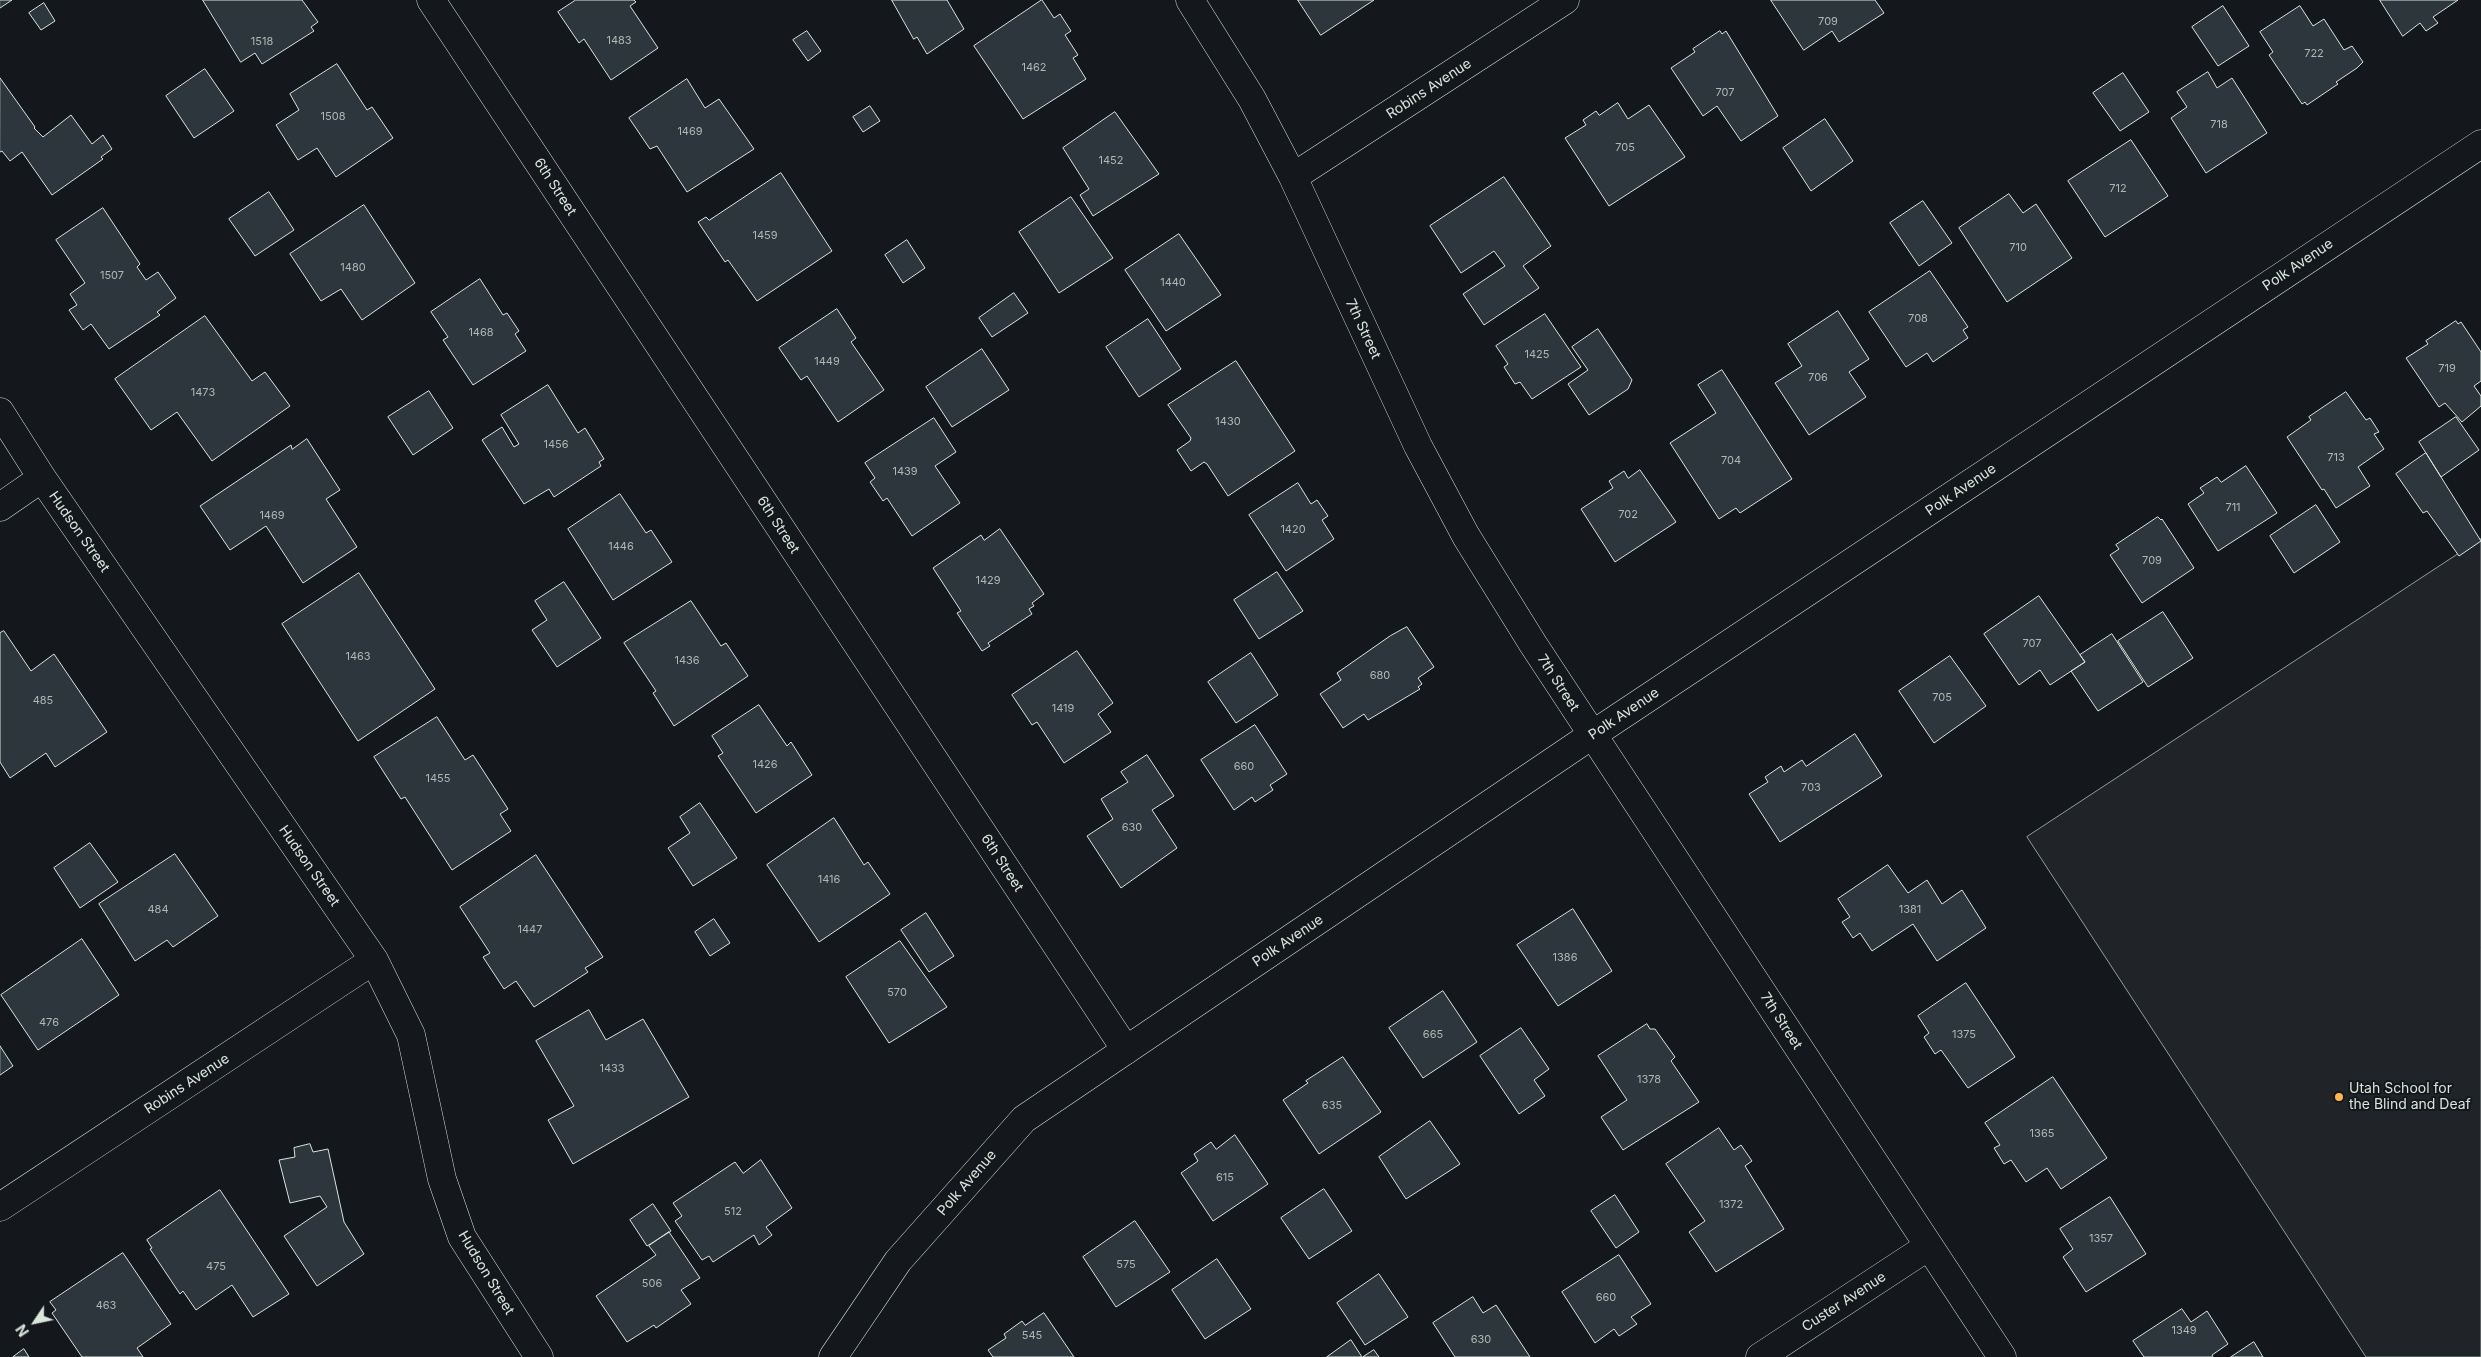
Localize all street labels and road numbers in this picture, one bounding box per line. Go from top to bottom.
street label: Robins Avenue [1383,55,1475,123]
street label: 6th Street [530,155,580,219]
street label: Polk Avenue [2260,235,2336,295]
street label: 7th Street [1342,296,1384,362]
street label: Polk Avenue [1923,460,1999,520]
street label: Hudson Street [45,488,113,576]
street label: 6th Street [753,493,803,557]
street label: 7th Street [1533,651,1583,715]
street label: Polk Avenue [1586,684,1662,744]
street label: Hudson Street [275,822,343,910]
street label: 6th Street [977,831,1027,895]
street label: Polk Avenue [1250,911,1326,971]
street label: 7th Street [1756,989,1806,1053]
street label: Robins Avenue [141,1050,233,1118]
street label: Polk Avenue [934,1147,1000,1219]
street label: Hudson Street [454,1228,518,1318]
street label: Custer Avenue [1799,1269,1889,1335]

